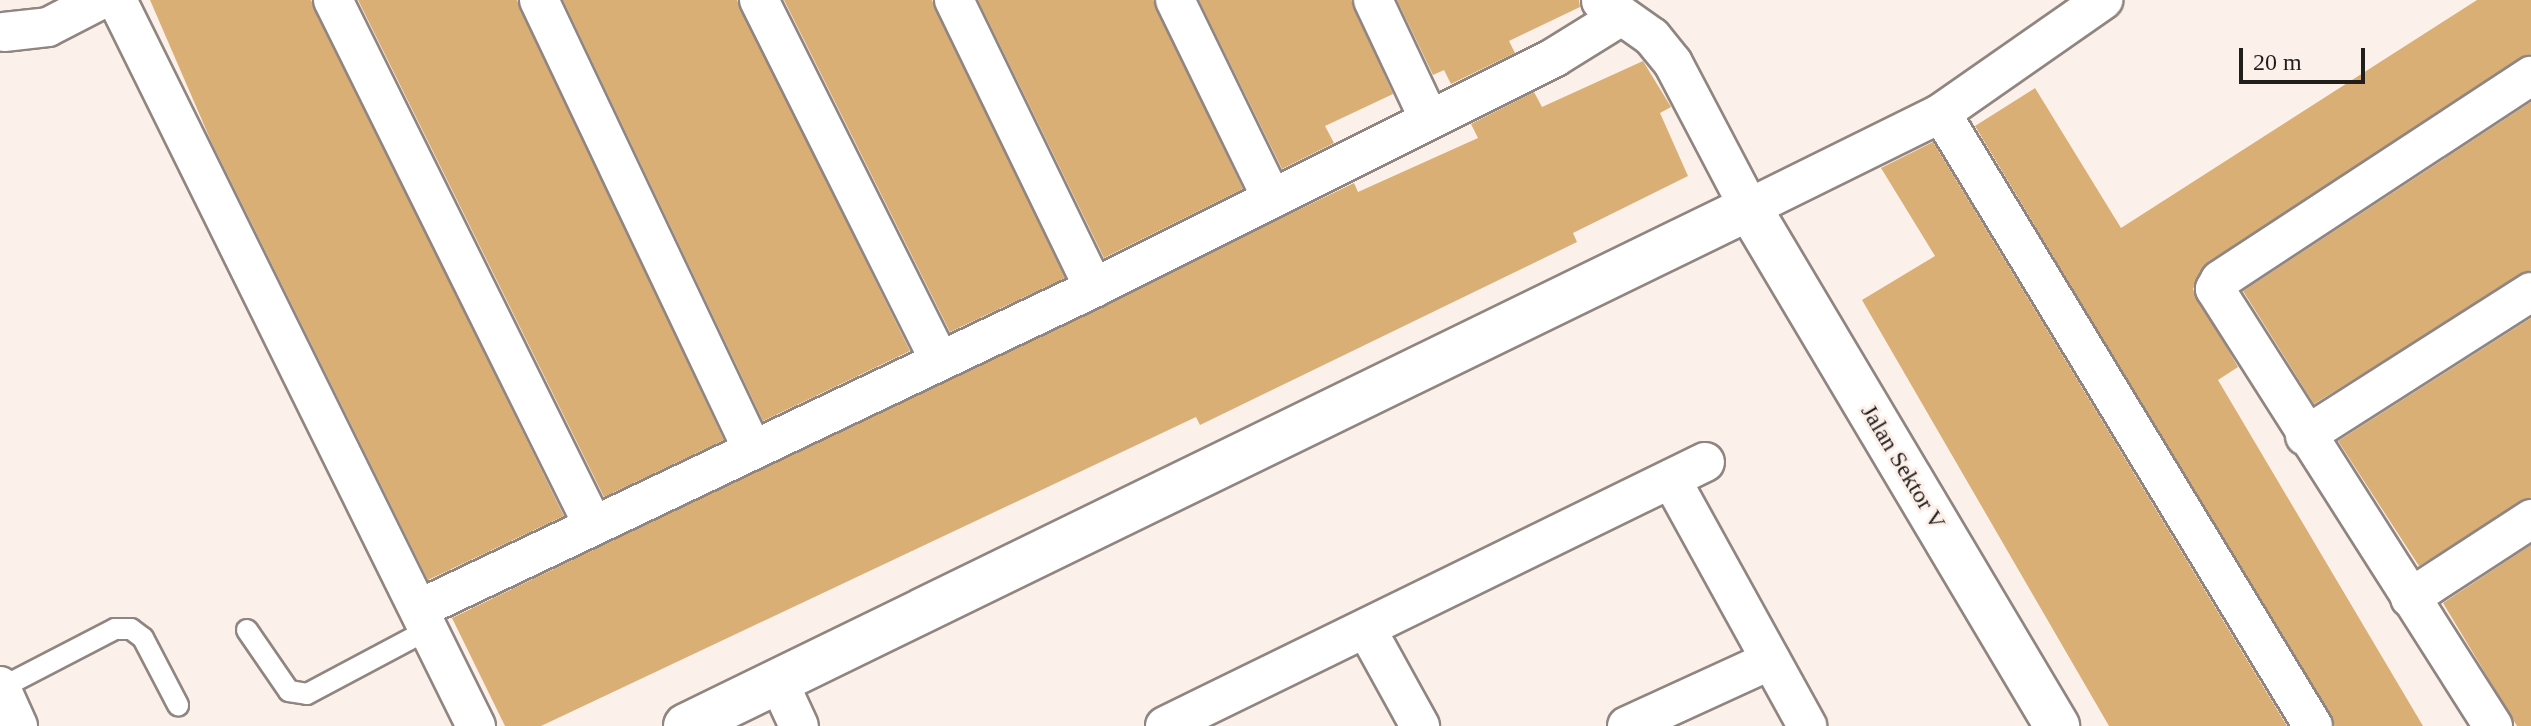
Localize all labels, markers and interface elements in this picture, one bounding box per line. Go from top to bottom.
scale bar [2243,32,2369,82]
text: 20 m [2253,49,2302,75]
street label: Jalan Sektor V [1854,399,1952,535]

